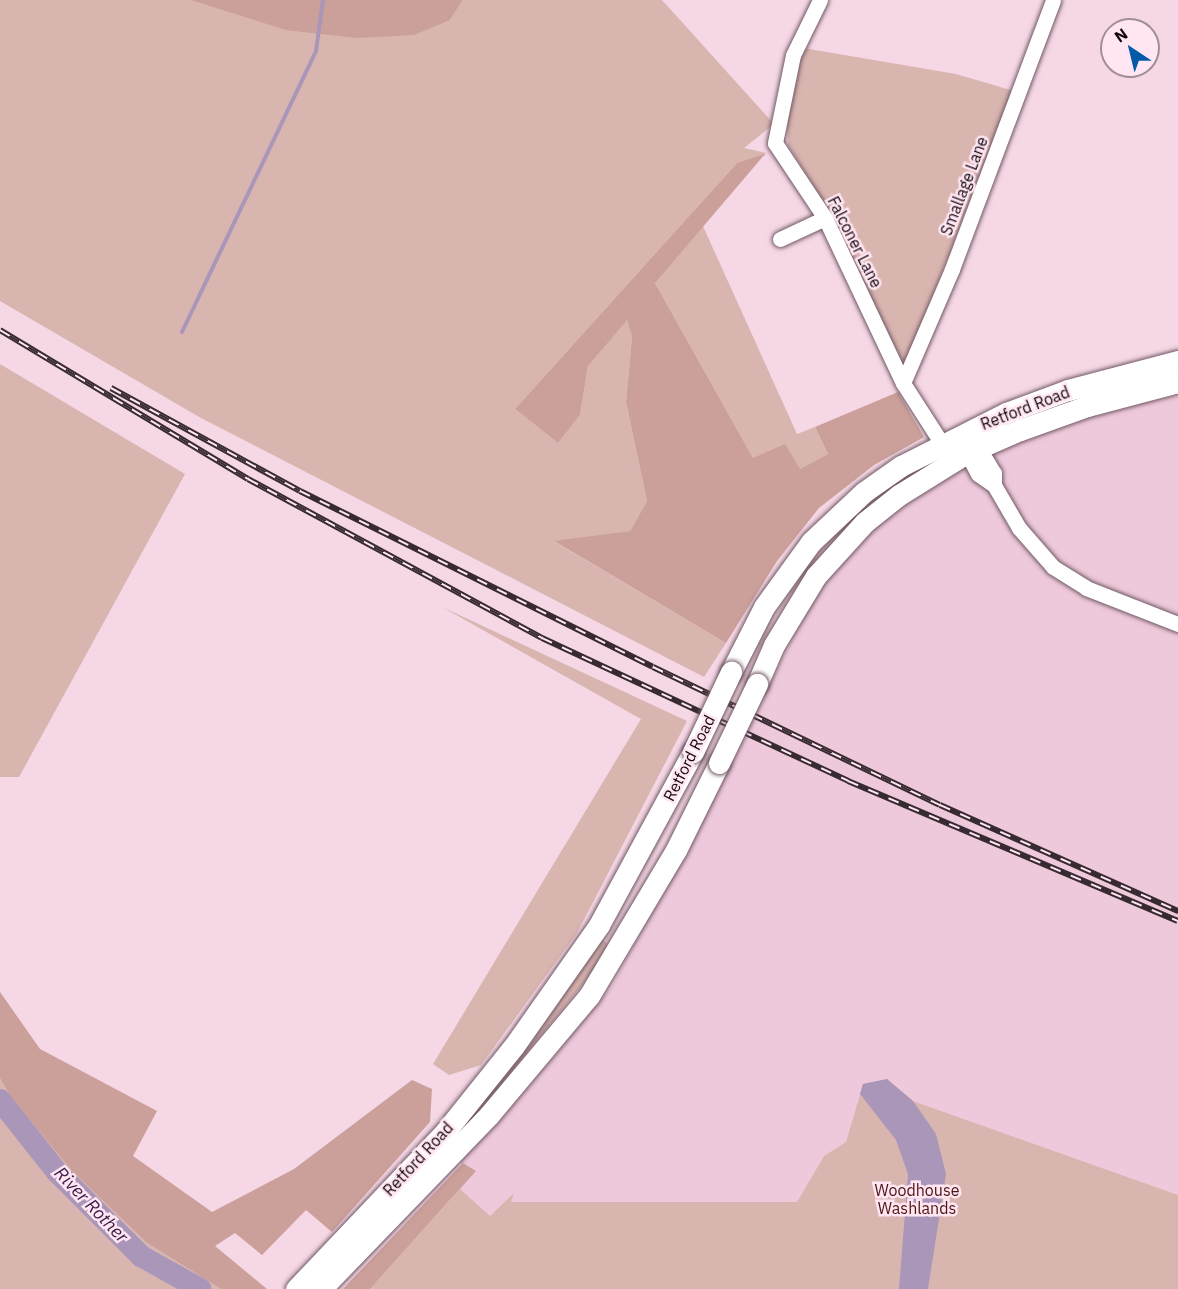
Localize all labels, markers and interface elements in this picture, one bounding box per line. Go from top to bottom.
north arrow [1100,18,1160,78]
text: N [1110,23,1131,46]
street label: Smallage Lane [936,134,992,238]
street label: Falconer Lane [824,193,886,291]
street label: Retford Road [978,382,1072,434]
street label: Retford Road [659,712,719,804]
street label: Retford Road [379,1118,457,1200]
water label: River Rother [50,1163,132,1247]
park label: Woodhouse Washlands [875,1180,959,1218]

